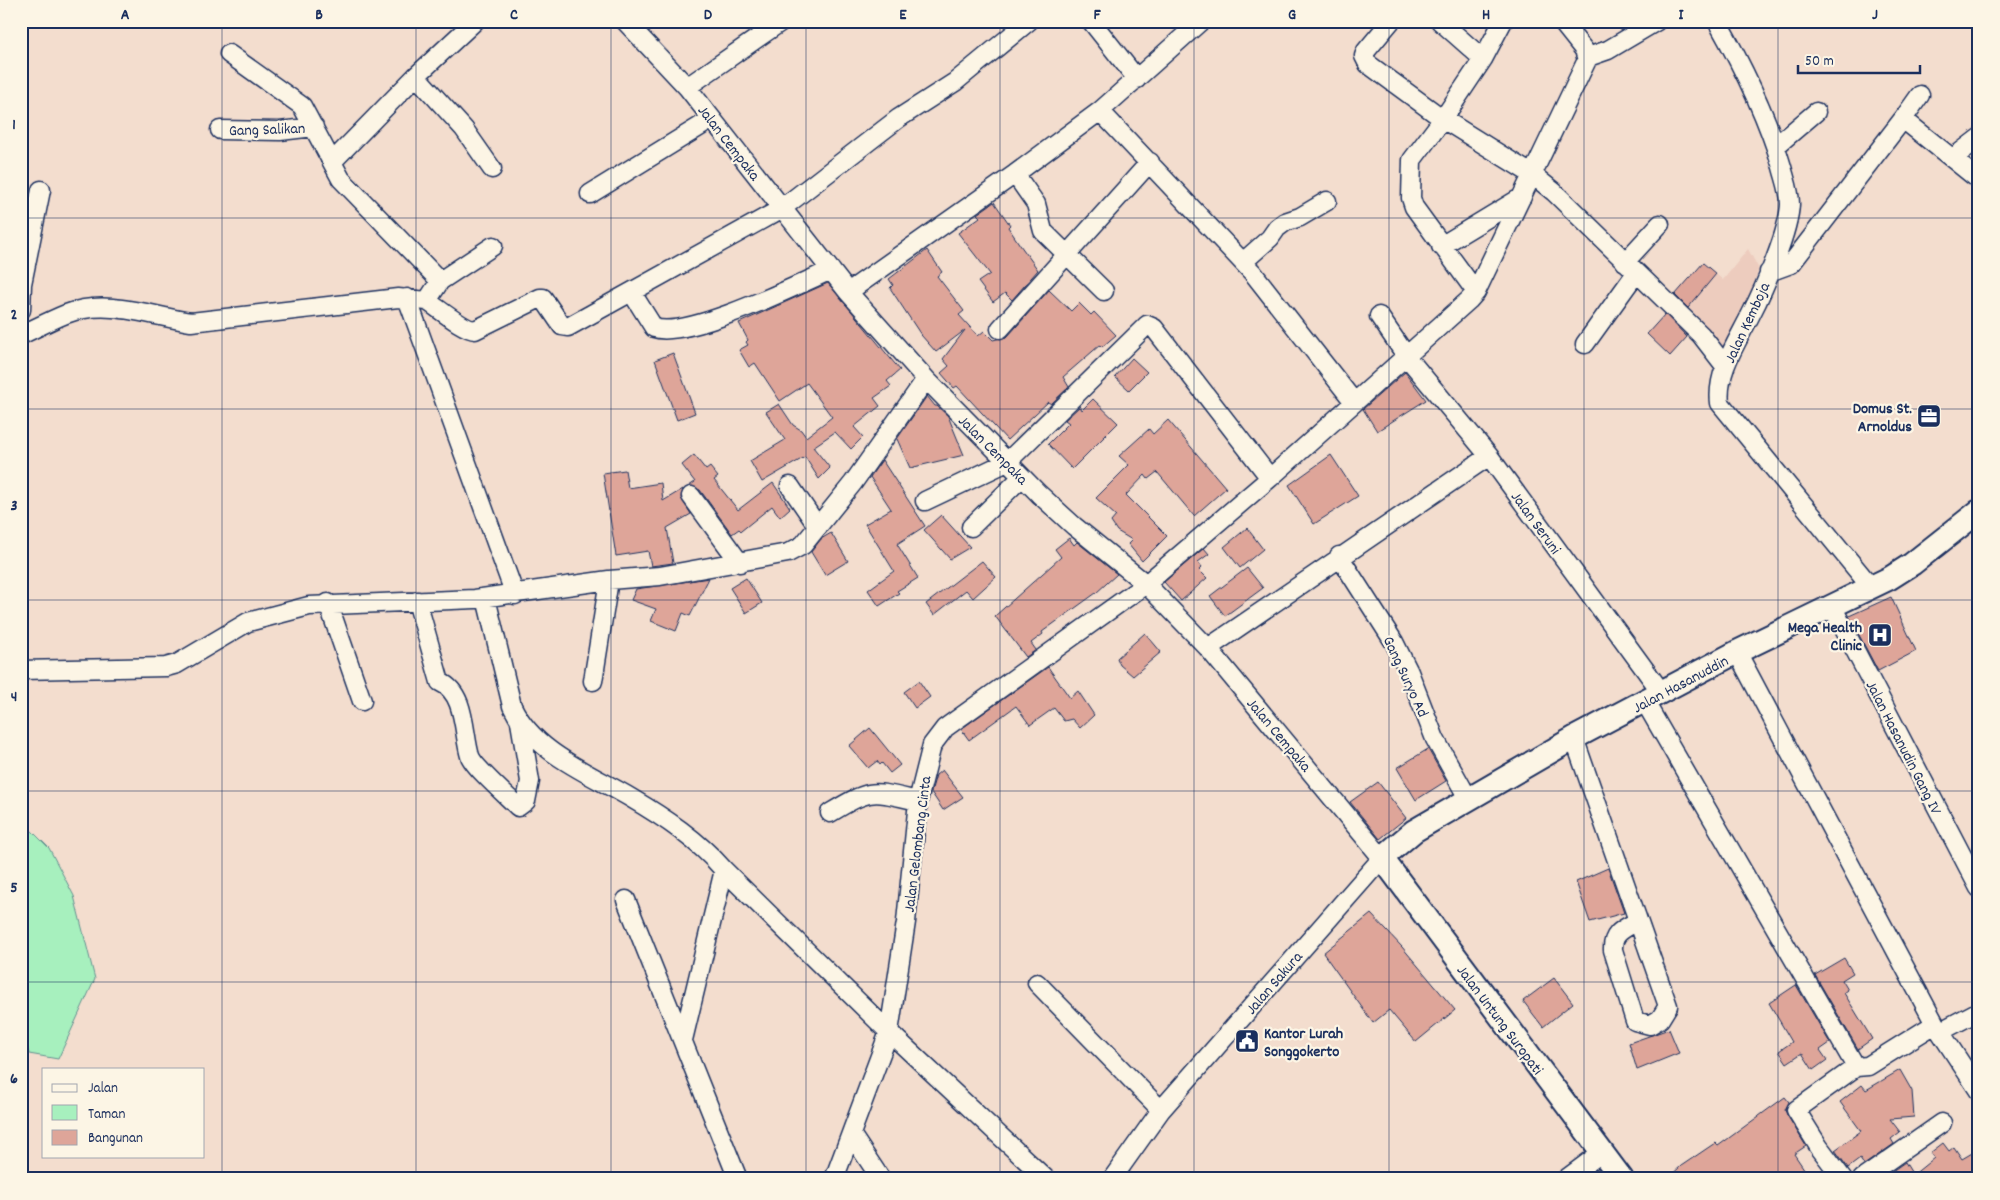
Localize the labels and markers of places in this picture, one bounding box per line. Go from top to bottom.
place label: Domus St. Arnoldus [1853,398,1912,439]
office icon: Domus St. Arnoldus [1916,403,1942,429]
place label: Mega Health Clinic [1788,617,1863,658]
hospital icon: Mega Health Clinic [1867,622,1893,648]
place label: Kantor Lurah Songgokerto [1264,1023,1343,1064]
public building icon: Kantor Lurah Songgokerto [1234,1028,1260,1054]

